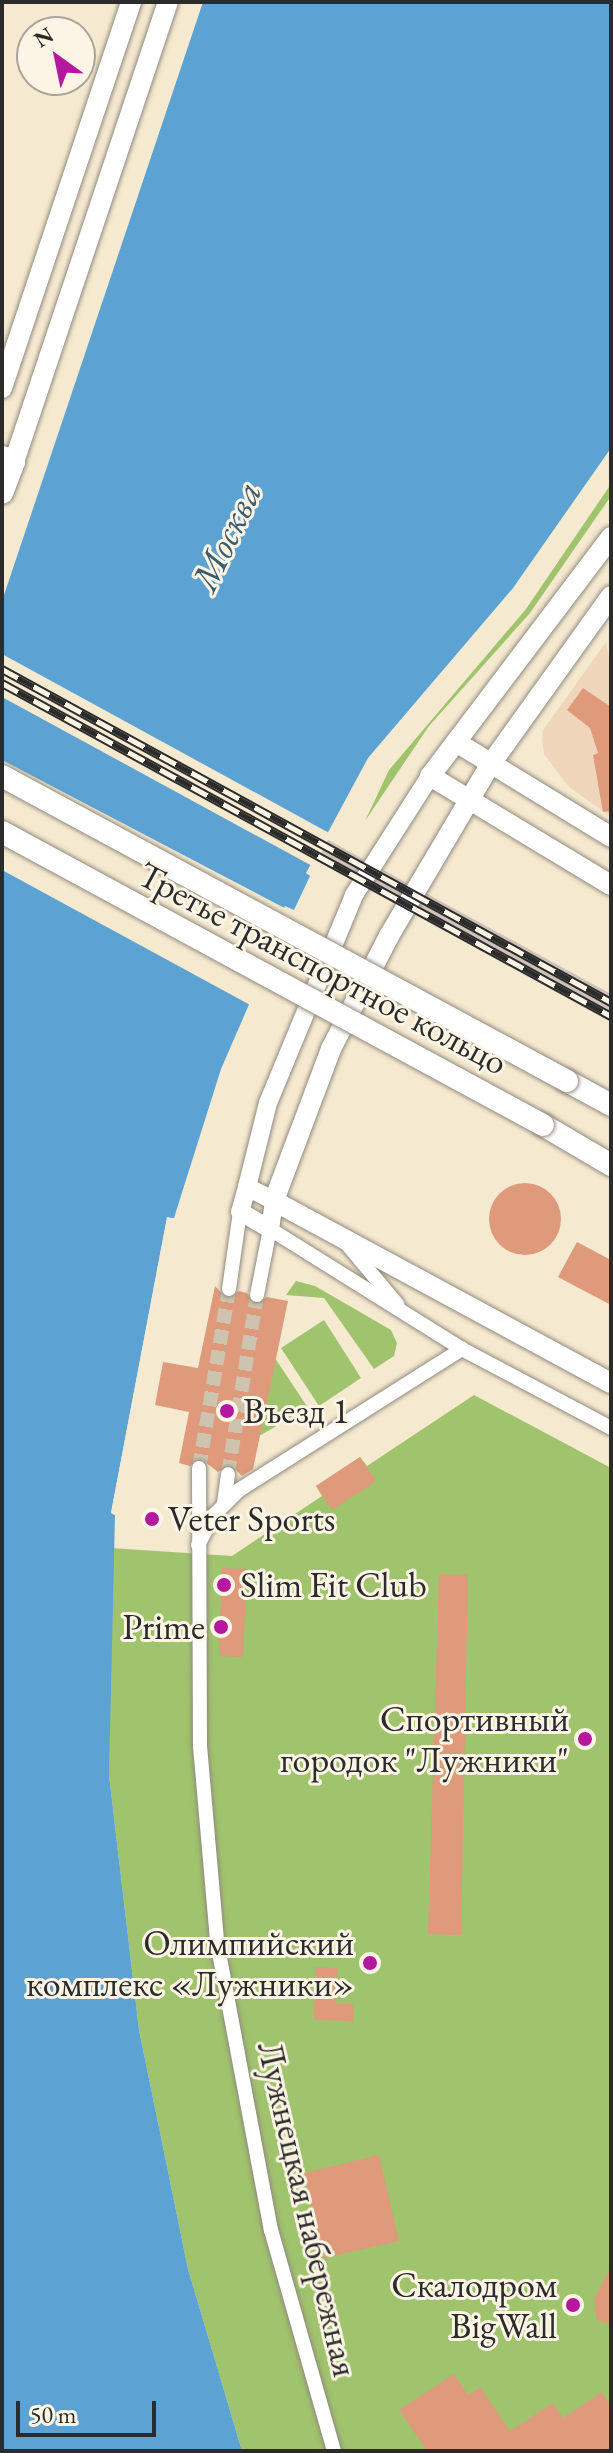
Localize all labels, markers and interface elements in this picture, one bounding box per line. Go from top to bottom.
north arrow [16,16,96,96]
text: N [28,20,59,54]
water label: Москва [181,474,271,598]
street label: Третье транспортное кольцо [131,852,515,1084]
place label: Въезд 1 [243,1389,349,1433]
marker: Въезд 1 [218,1402,236,1420]
place label: Veter Sports [168,1497,335,1541]
marker: Veter Sports [143,1510,161,1528]
place label: Slim Fit Club [240,1563,427,1607]
marker: Slim Fit Club [215,1576,233,1594]
place label: Prime [122,1605,205,1649]
marker: Prime [212,1618,230,1636]
place label: Спортивный городок "Лужники" [280,1696,569,1781]
marker: Спортивный городок "Лужники" [576,1730,594,1748]
place label: Олимпийский комплекс «Лужники» [26,1920,354,2005]
marker: Олимпийский комплекс «Лужники» [361,1954,379,1972]
street label: Лужнецкая набережная [248,2037,368,2381]
place label: Скалодром BigWall [391,2262,557,2347]
marker: Скалодром BigWall [564,2296,582,2314]
scale bar [20,2385,160,2435]
text: 50 m [30,2399,77,2430]

